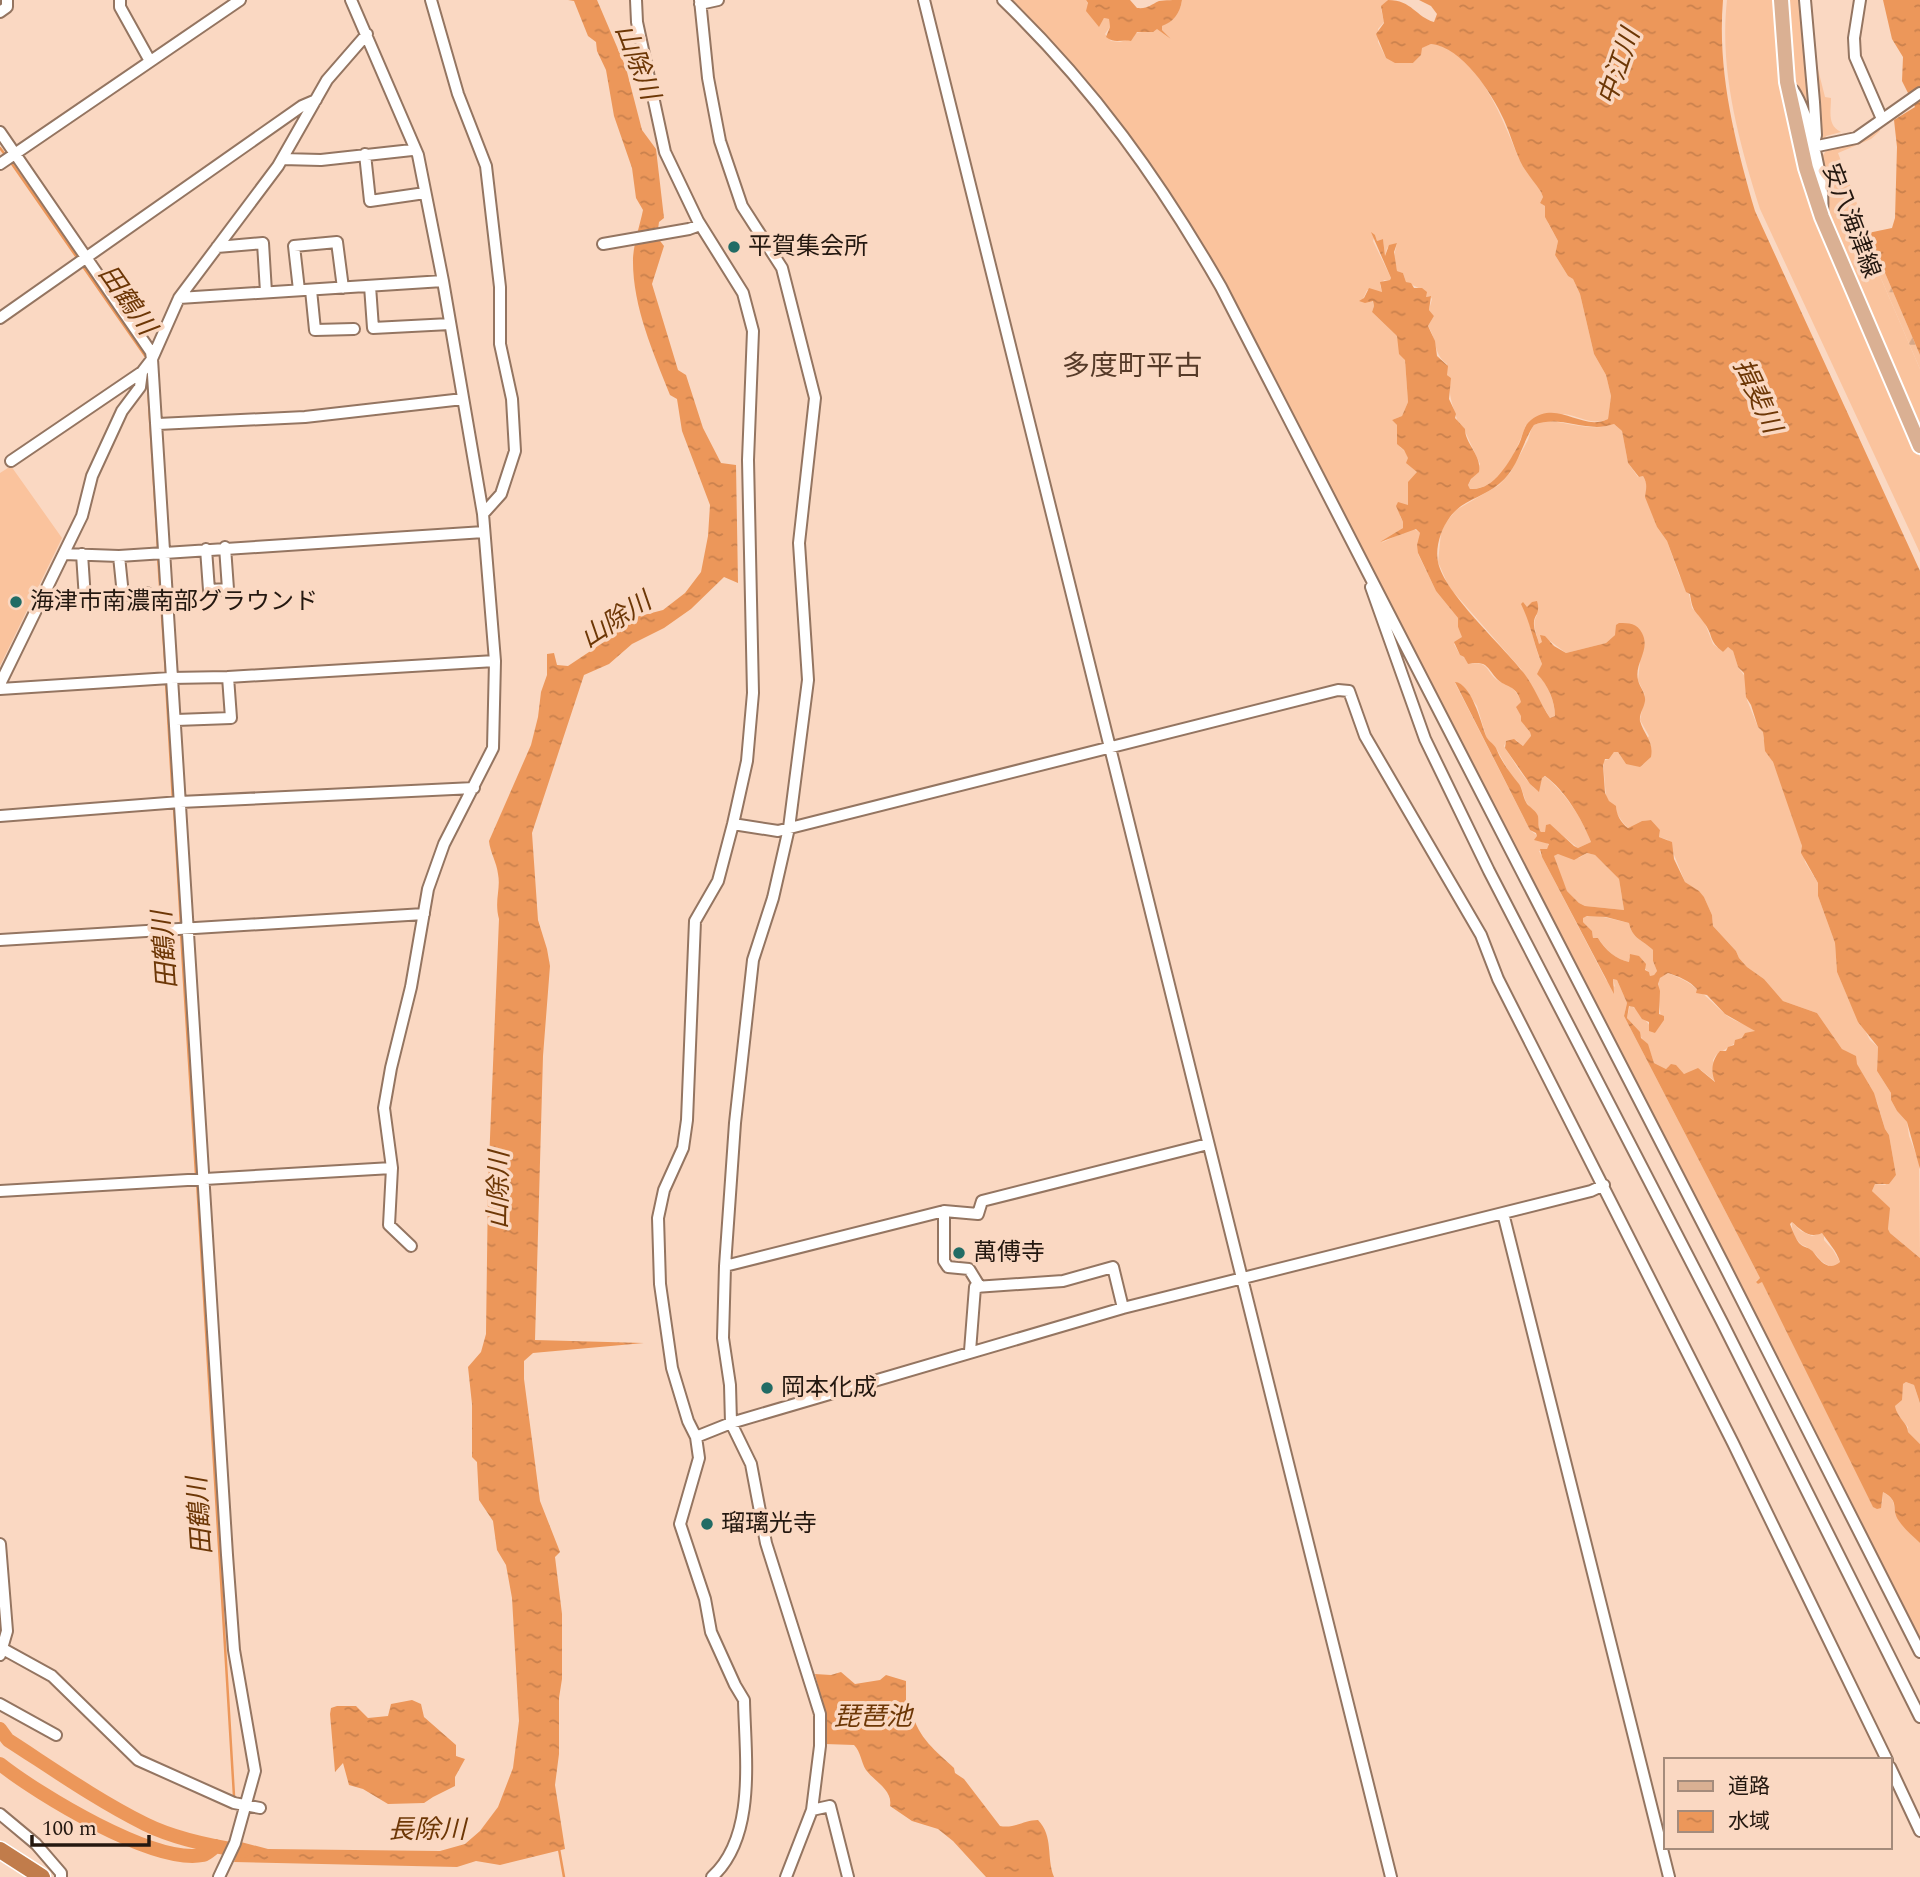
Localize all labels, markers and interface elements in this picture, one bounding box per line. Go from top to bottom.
water label: 山除川 [604,18,671,108]
water label: 中江川 [1587,21,1652,110]
street label: 安八海津線 [1813,159,1889,283]
place label: 平賀集会所 [748,229,868,265]
marker: 平賀集会所 [726,239,742,255]
water label: 田鶴川 [88,257,167,346]
district label: 多度町平古 [1062,345,1202,388]
water label: 揖斐川 [1722,352,1793,443]
water label: 山除川 [572,580,662,658]
place label: 海津市南濃南部グラウンド [30,584,318,620]
marker: 海津市南濃南部グラウンド [8,594,24,610]
water label: 田鶴川 [142,907,188,990]
water label: 山除川 [478,1148,520,1229]
place label: 萬傅寺 [973,1235,1045,1271]
marker: 萬傅寺 [951,1245,967,1261]
place label: 岡本化成 [781,1370,877,1406]
marker: 岡本化成 [759,1380,775,1396]
water label: 田鶴川 [177,1473,223,1556]
place label: 瑠璃光寺 [721,1506,817,1542]
marker: 瑠璃光寺 [699,1516,715,1532]
water label: 琵琶池 [834,1697,915,1737]
legend [1664,1758,1892,1849]
text: 道路 [1728,1771,1770,1803]
scale bar [32,1804,149,1848]
text: 水域 [1728,1806,1770,1838]
water label: 長除川 [388,1810,469,1850]
text: 100 m [42,1813,97,1845]

